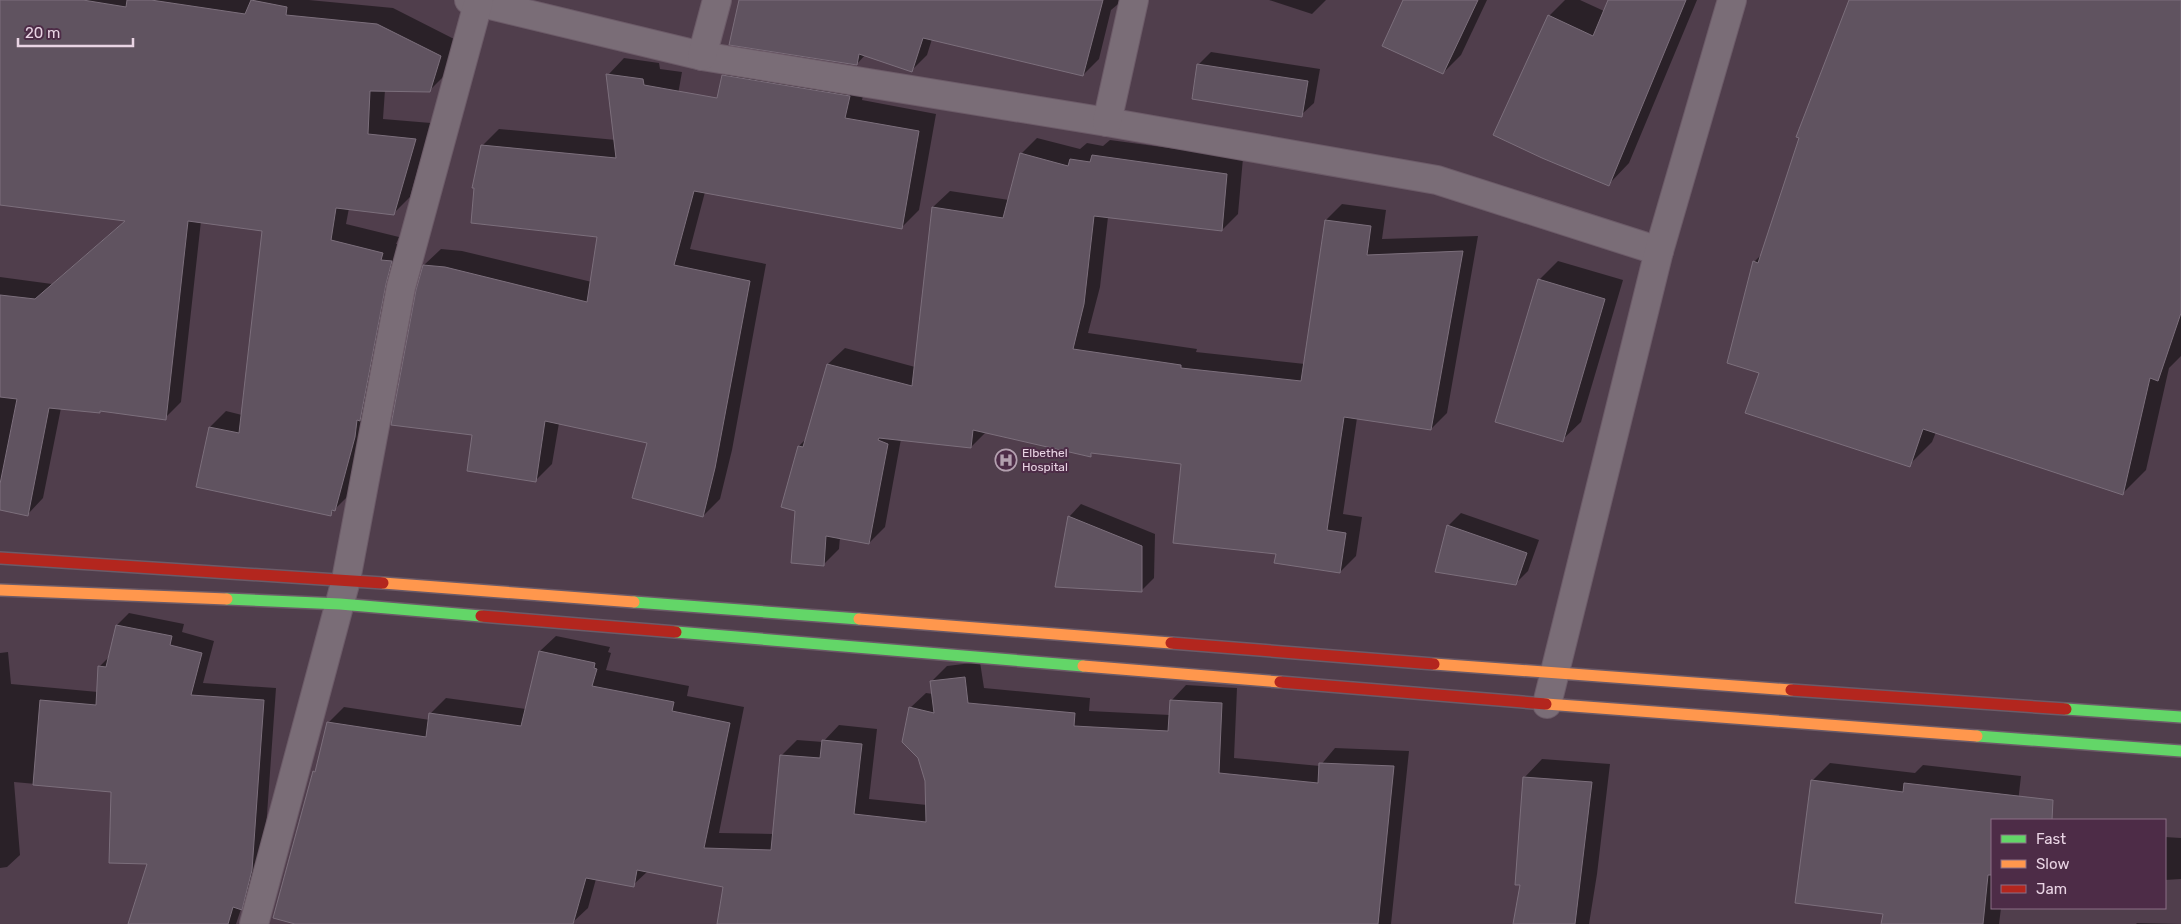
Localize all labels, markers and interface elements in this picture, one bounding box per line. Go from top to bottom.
scale bar [18,15,132,47]
text: 20 m [25,24,60,42]
place label: Elbethel Hospital [1022,446,1068,474]
hospital icon: Elbethel Hospital [994,448,1018,472]
legend [1991,819,2166,909]
text: Fast [2036,830,2066,848]
text: Slow [2036,855,2069,873]
text: Jam [2036,880,2067,898]

